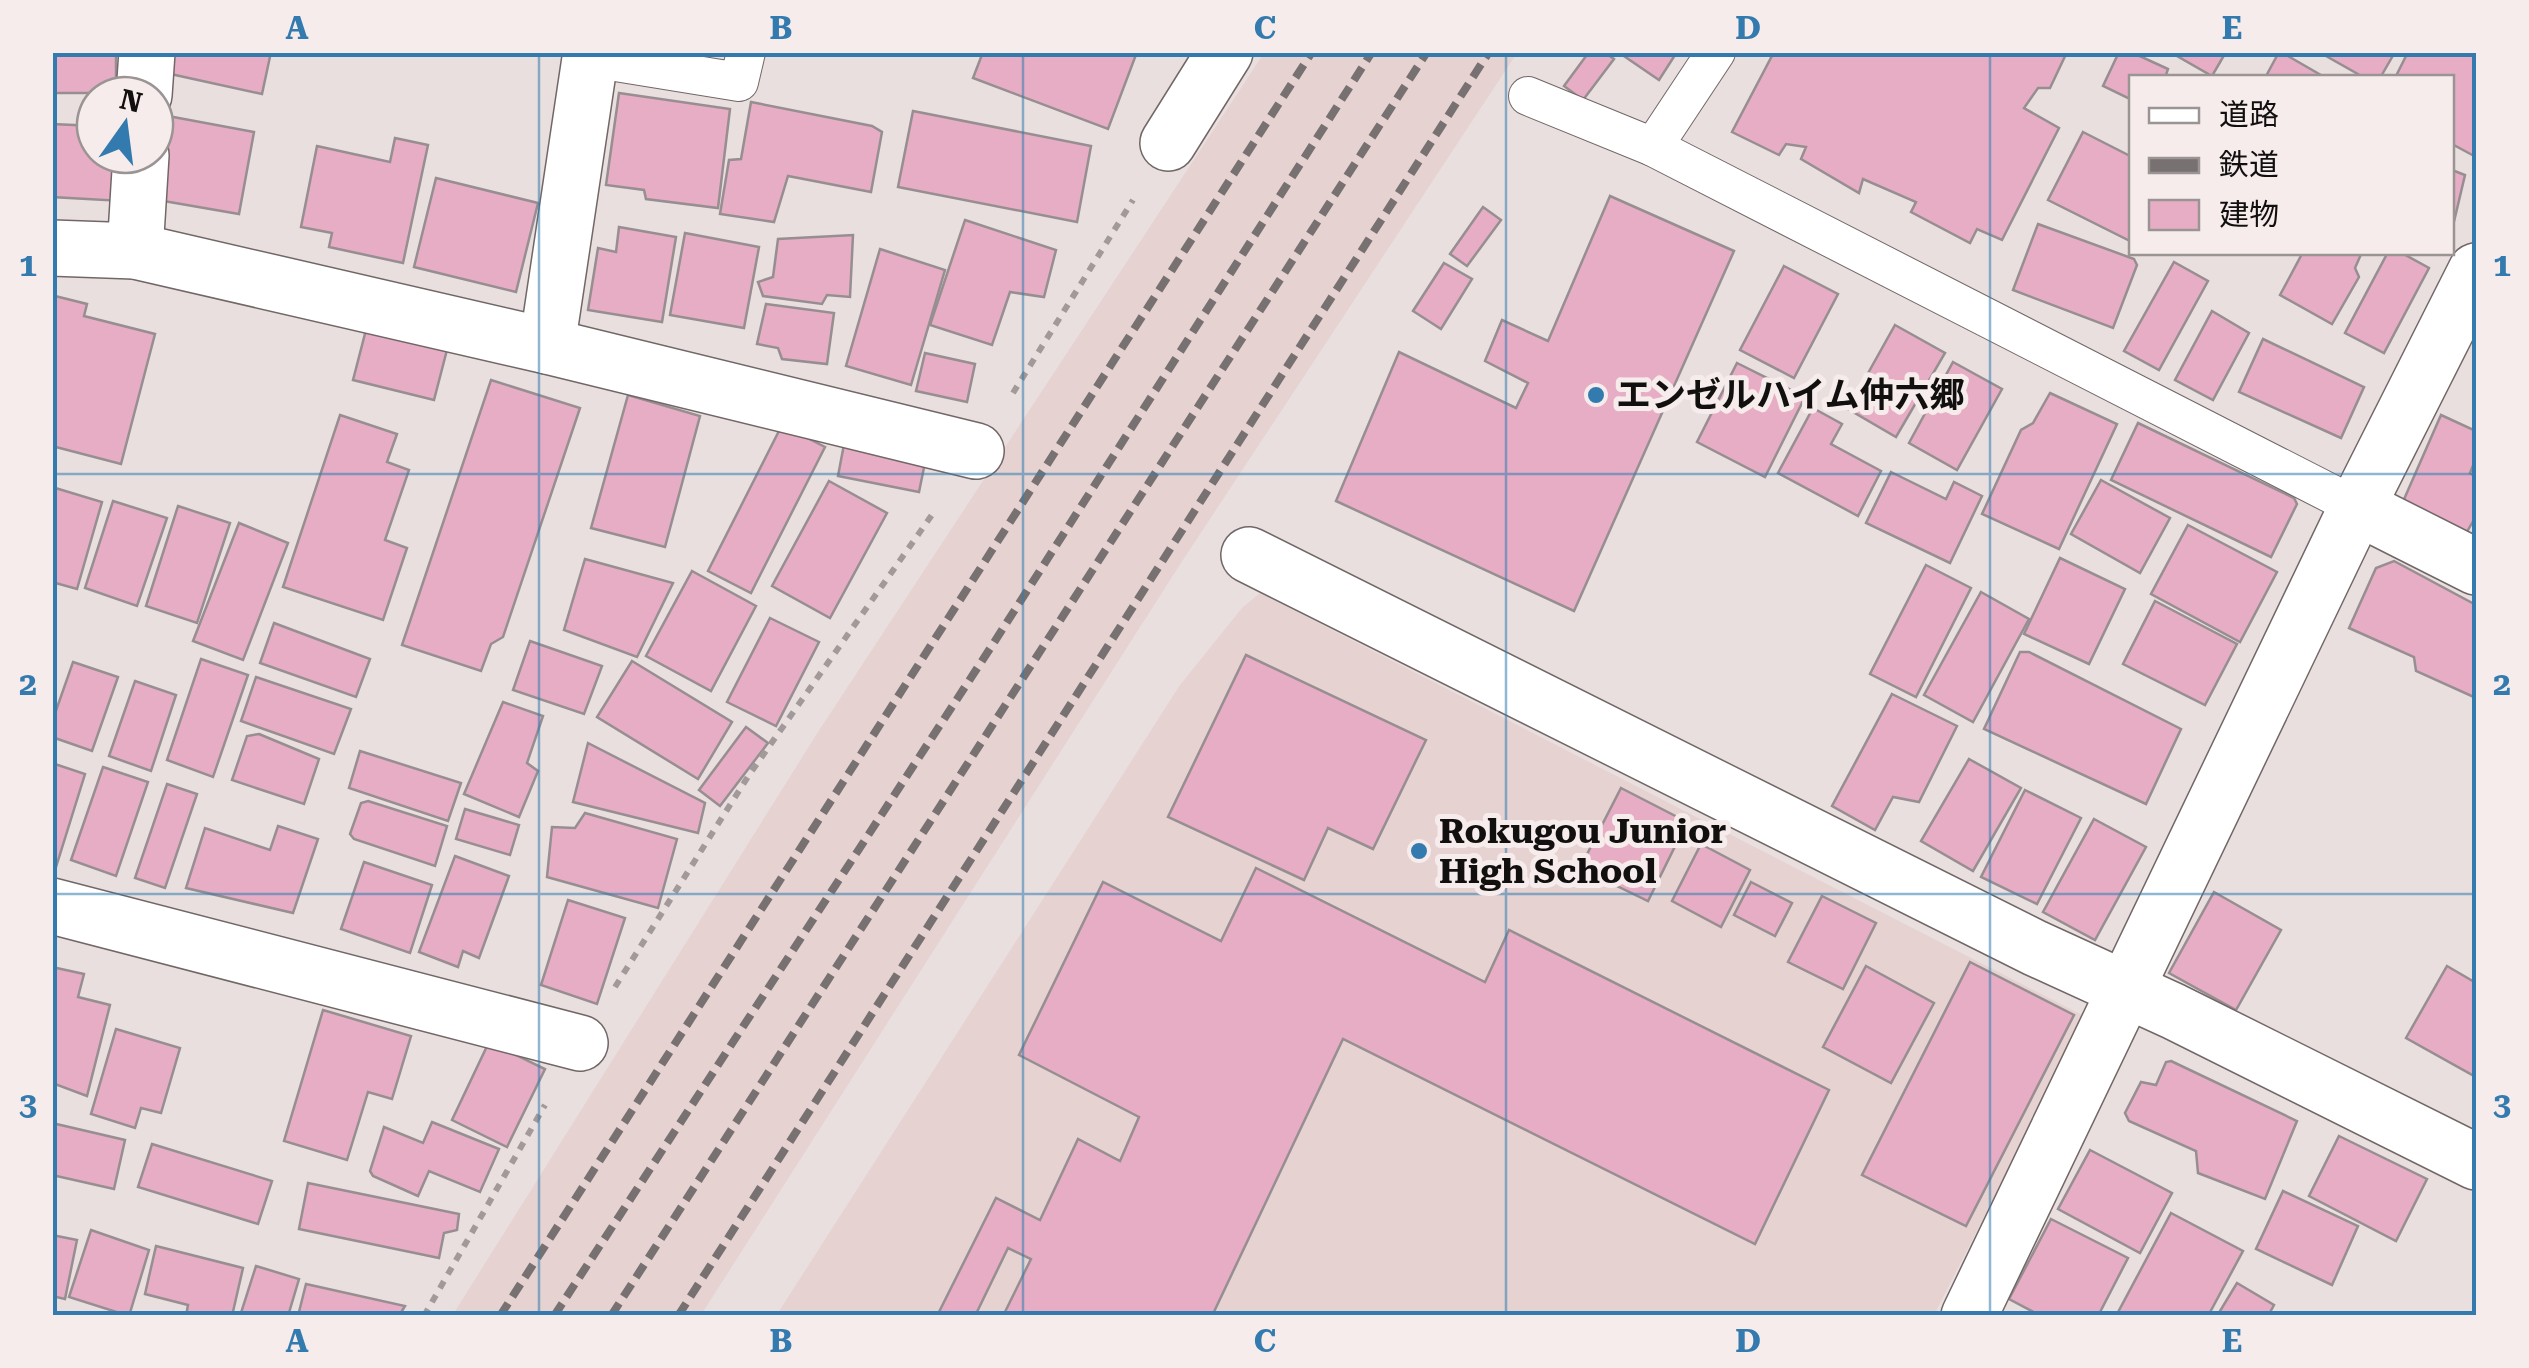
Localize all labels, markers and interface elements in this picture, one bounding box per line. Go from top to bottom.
text: A [285,9,309,47]
text: B [769,9,793,47]
text: C [1254,9,1276,47]
text: D [1735,9,1761,47]
text: E [2222,9,2242,47]
north arrow [75,75,175,175]
legend [2129,75,2454,255]
text: N [116,83,145,120]
text: 道路 [2219,97,2279,132]
text: 鉄道 [2219,147,2279,182]
text: 建物 [2219,197,2279,232]
text: 1 [19,246,37,284]
text: 1 [2493,246,2511,284]
place label: エンゼルハイム仲六郷 [1616,375,1965,416]
marker: エンゼルハイム仲六郷 [1585,384,1607,406]
text: 2 [19,665,37,703]
text: 2 [2493,665,2511,703]
place label: Rokugou Junior High School [1439,811,1726,892]
marker: Rokugou Junior High School [1408,840,1430,862]
text: 3 [19,1085,37,1123]
text: 3 [2493,1085,2511,1123]
text: A [285,1322,309,1360]
text: B [769,1322,793,1360]
text: C [1254,1322,1276,1360]
text: D [1735,1322,1761,1360]
text: E [2222,1322,2242,1360]

